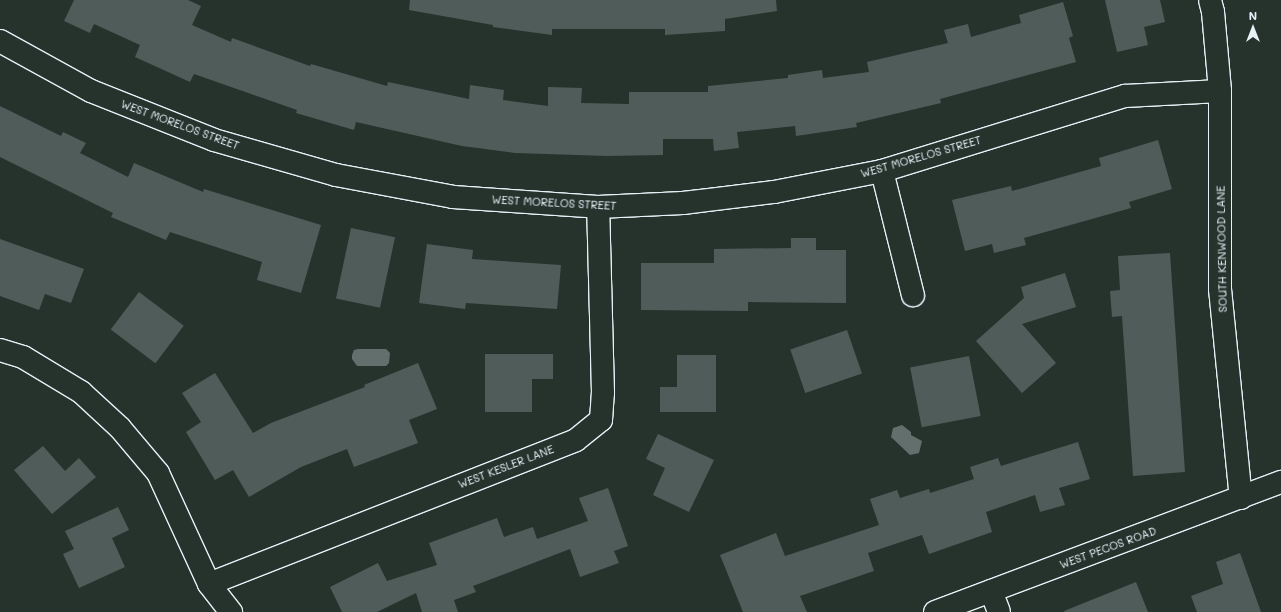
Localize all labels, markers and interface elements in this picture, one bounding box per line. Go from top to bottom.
north arrow [1233,8,1273,48]
text: N [1249,8,1257,23]
street label: WEST MORELOS STREET [119,97,241,153]
street label: WEST MORELOS STREET [859,133,983,181]
street label: SOUTH KENWOOD LANE [1214,185,1230,313]
street label: WEST MORELOS STREET [491,193,617,213]
street label: WEST KESLER LANE [456,443,556,491]
street label: WEST PECOS ROAD [1058,524,1158,572]

